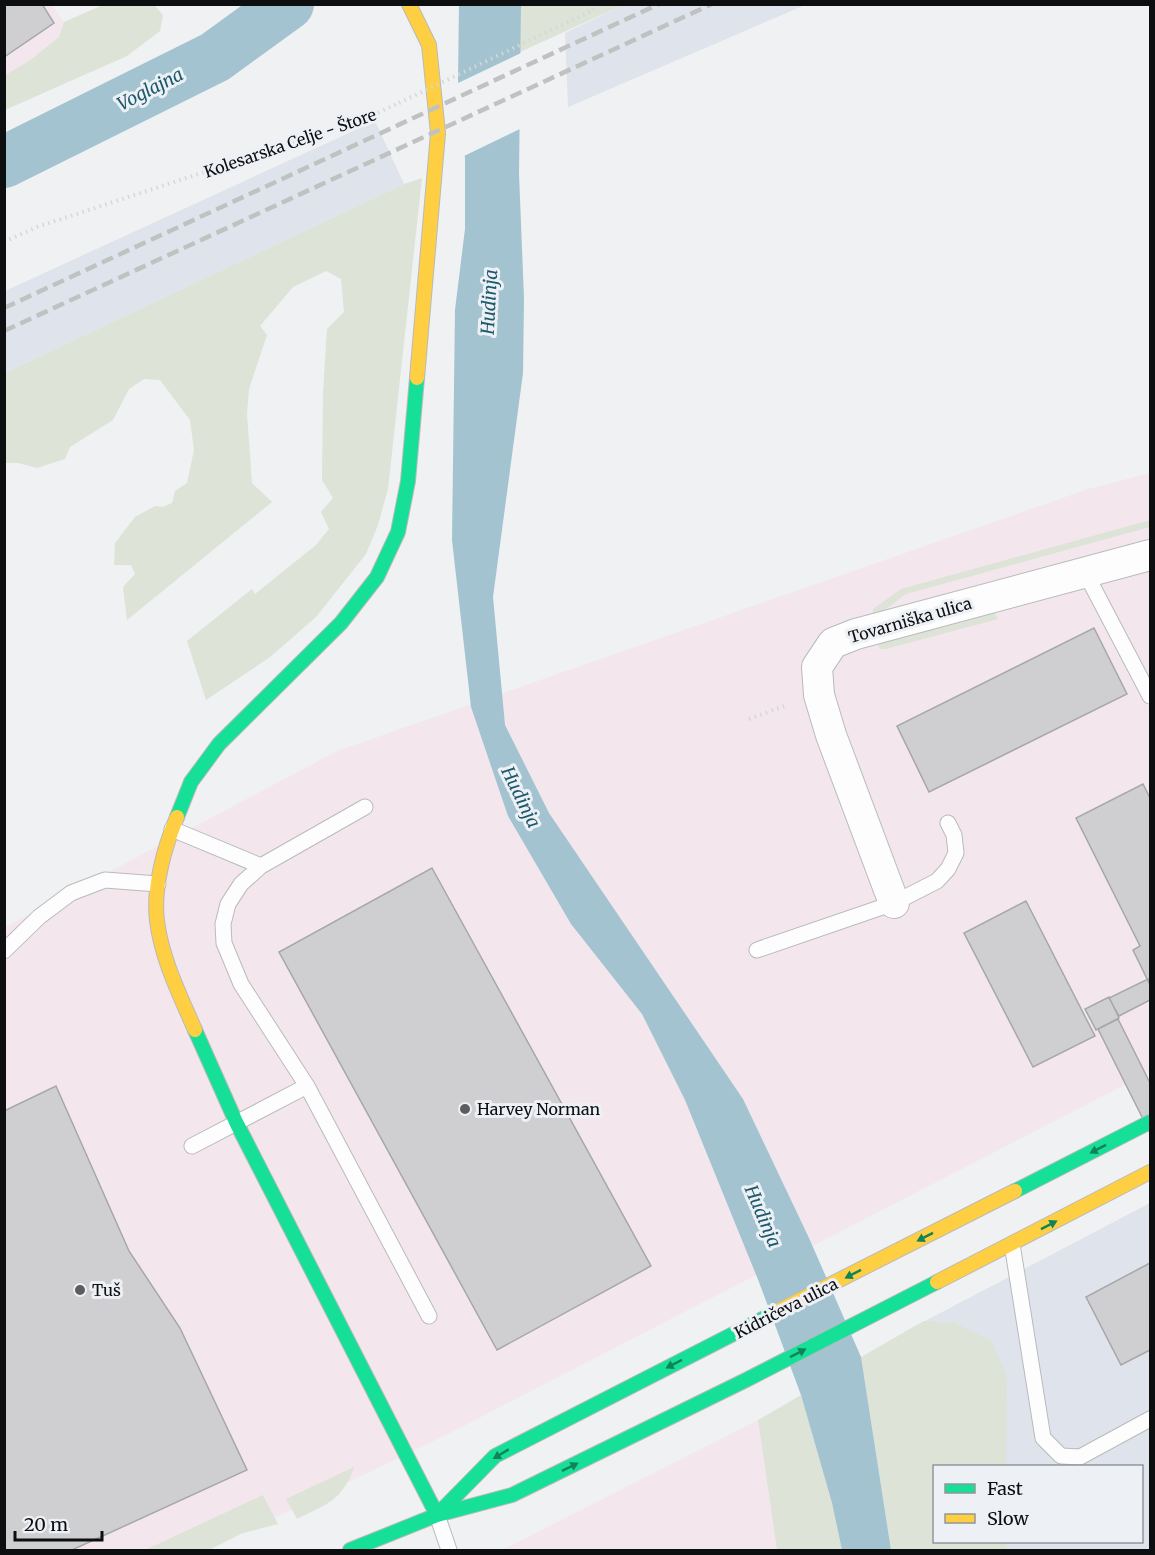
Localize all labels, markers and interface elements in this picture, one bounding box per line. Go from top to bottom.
water label: Voglajna [113,63,187,115]
street label: Kolesarska Celje - Štore [201,104,379,182]
water label: Hudinja [476,269,502,336]
street label: Tovarniška ulica [846,593,974,647]
water label: Hudinja [496,762,546,831]
place label: Harvey Norman [477,1099,600,1119]
marker: Harvey Norman [458,1102,472,1116]
one-way arrow [1090,1144,1107,1153]
water label: Hudinja [739,1180,786,1251]
one-way arrow [1040,1220,1058,1230]
one-way arrow [916,1233,933,1242]
one-way arrow [844,1269,861,1279]
street label: Kidričeva ulica [731,1273,841,1343]
place label: Tuš [92,1280,121,1300]
marker: Tuš [73,1283,87,1297]
one-way arrow [790,1348,807,1358]
one-way arrow [666,1359,683,1369]
one-way arrow [493,1448,509,1459]
one-way arrow [562,1462,579,1471]
legend [933,1465,1143,1543]
text: Fast [987,1477,1023,1500]
scale bar [15,1504,102,1542]
text: Slow [987,1507,1030,1530]
text: 20 m [24,1513,68,1536]

